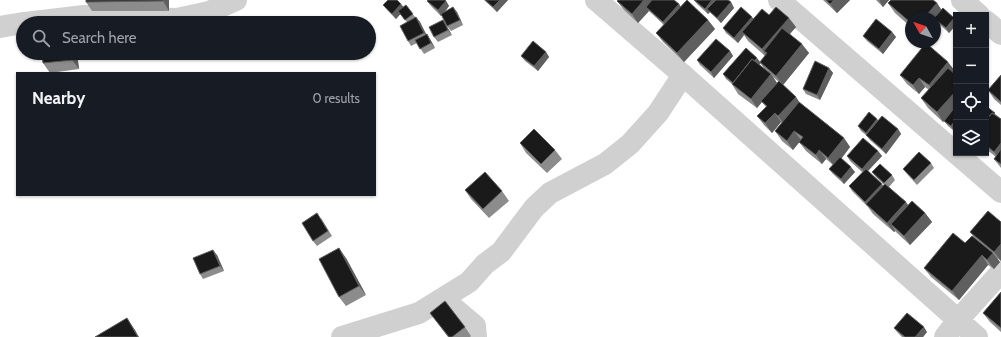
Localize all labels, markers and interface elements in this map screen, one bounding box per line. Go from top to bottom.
north arrow [905,12,941,48]
map controls [953,12,989,156]
button: + [953,12,989,48]
search box [16,16,376,60]
icon: search [30,27,52,49]
text: Search here [62,29,137,47]
button: − [953,48,989,84]
button: locate [953,84,989,120]
text: Nearby [32,88,85,108]
text: 0 results [312,90,360,106]
button: layers [953,120,989,156]

